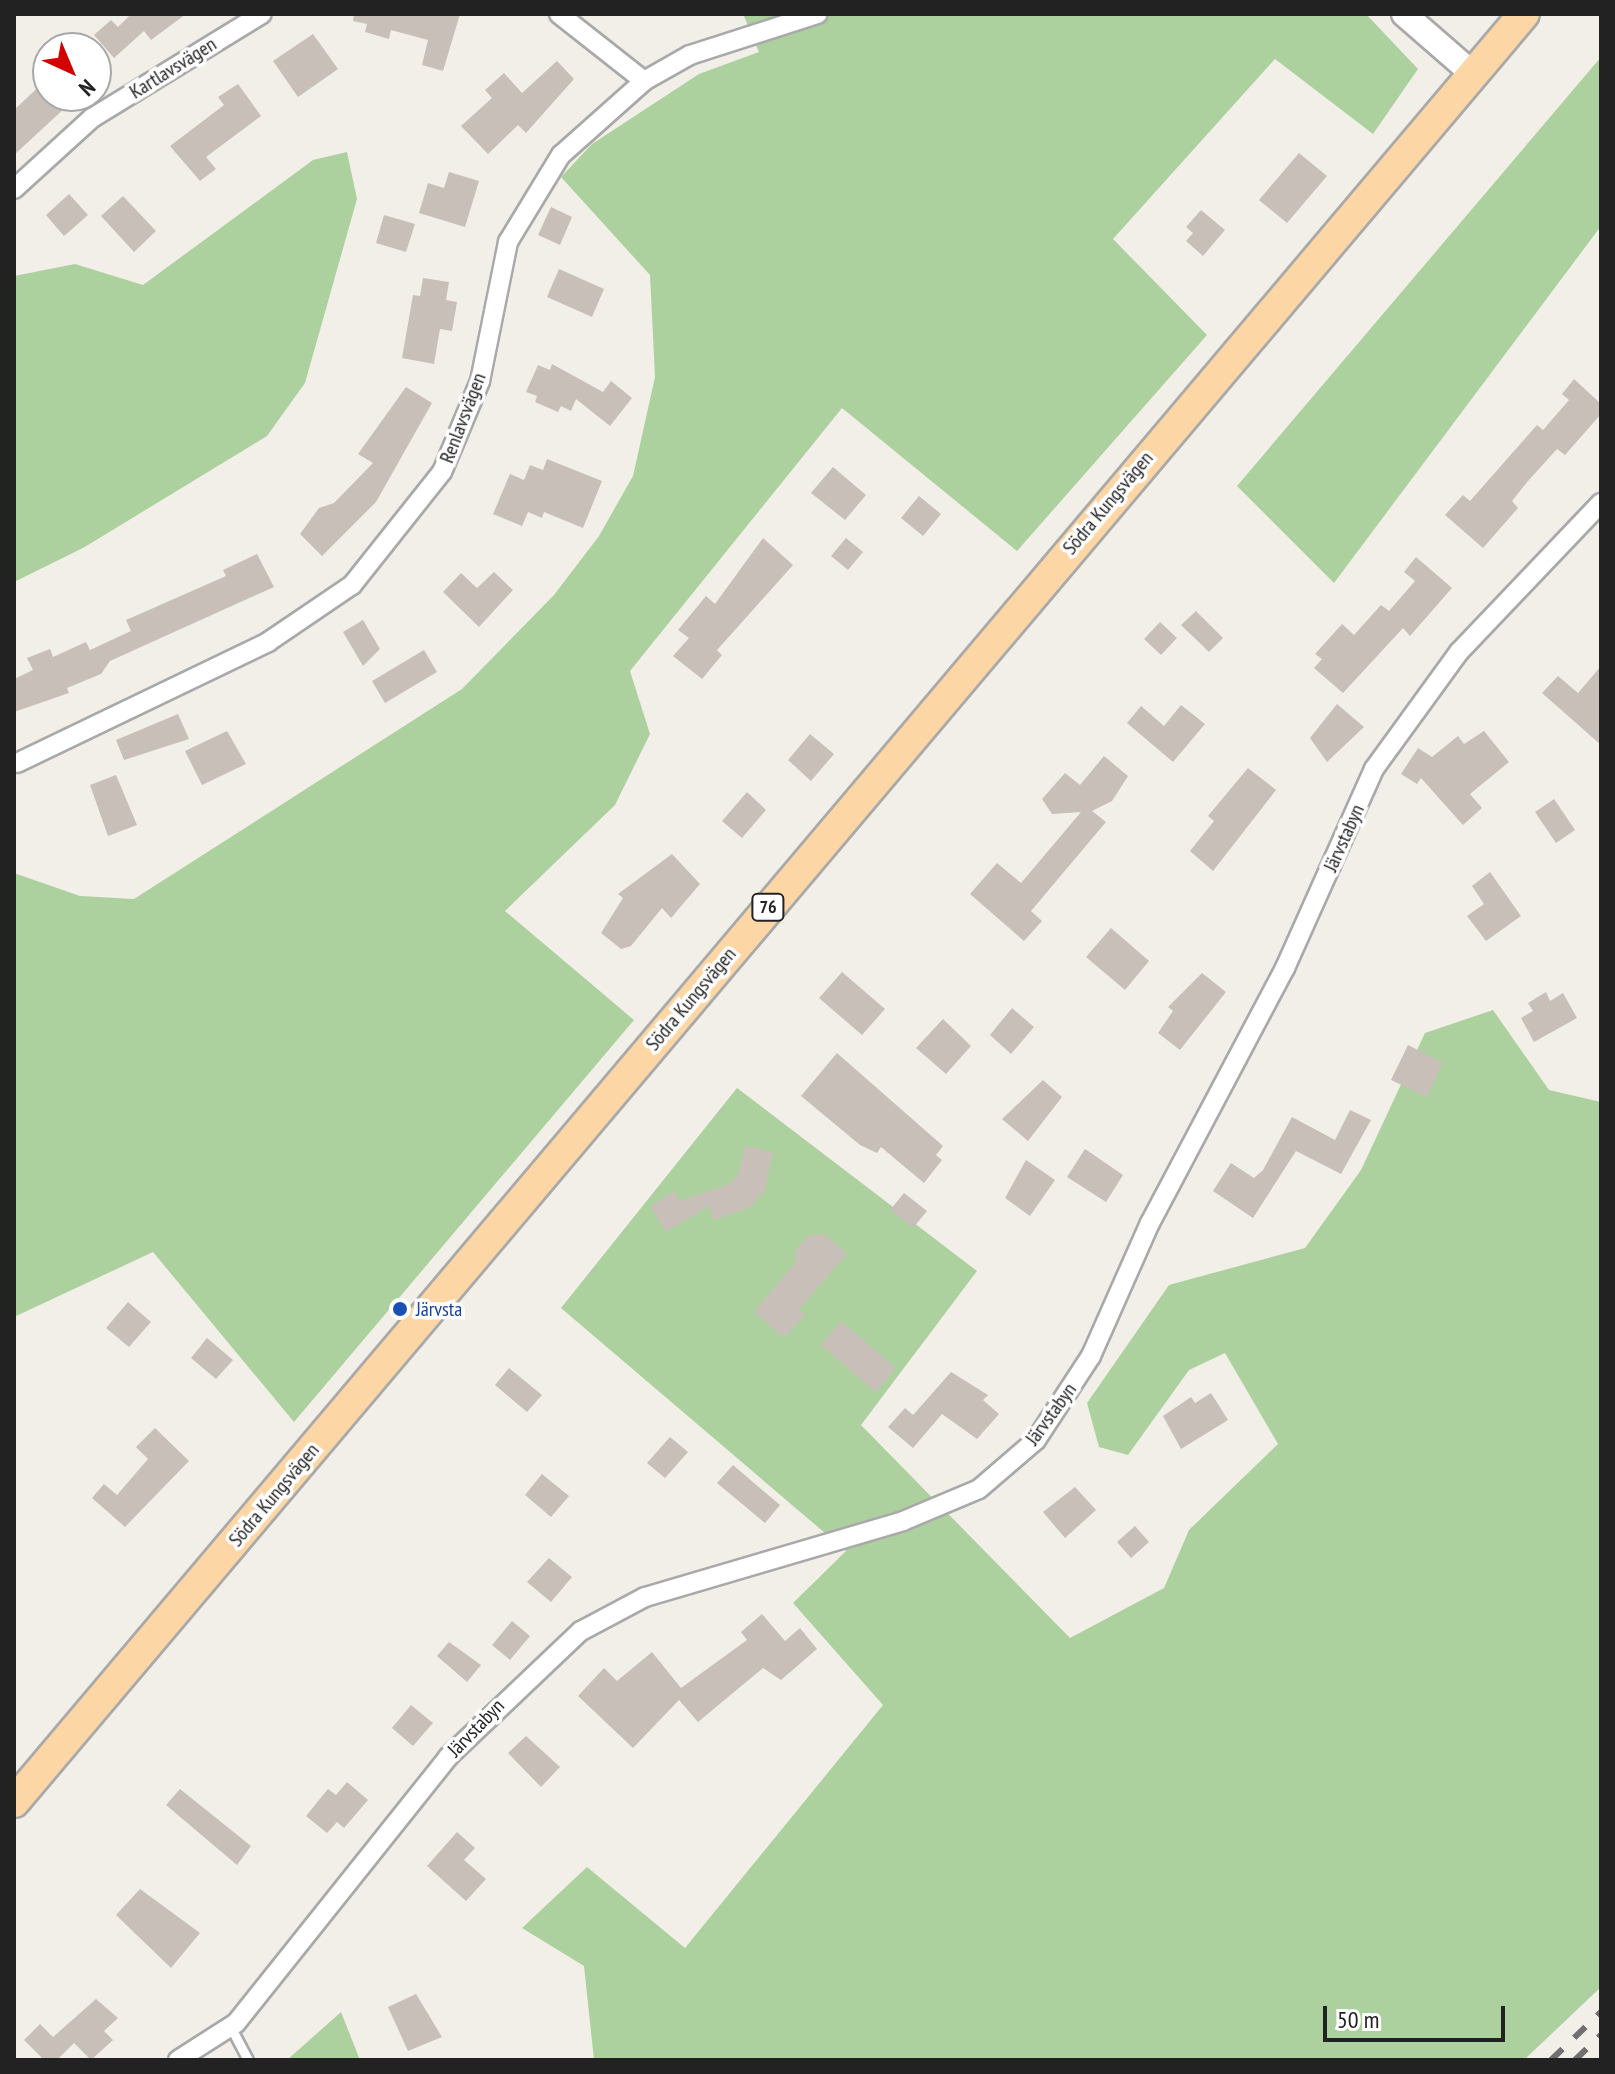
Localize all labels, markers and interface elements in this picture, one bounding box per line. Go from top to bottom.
north arrow [32,32,112,112]
street label: Kartlavsvägen [125,32,221,104]
text: N [73,74,101,102]
street label: Renlavsvägen [435,370,491,466]
street label: Södra Kungsvägen [1058,447,1158,559]
street label: Järvstabyn [1319,801,1369,875]
road number: 76 [750,893,786,921]
street label: Södra Kungsvägen [641,943,741,1055]
place label: Järvsta [416,1297,462,1321]
marker: Järvsta [391,1300,409,1318]
street label: Järvstabyn [1020,1378,1082,1450]
street label: Södra Kungsvägen [224,1439,324,1551]
street label: Järvstabyn [443,1694,509,1762]
scale bar [1327,1990,1509,2040]
text: 50 m [1337,2004,1379,2035]

